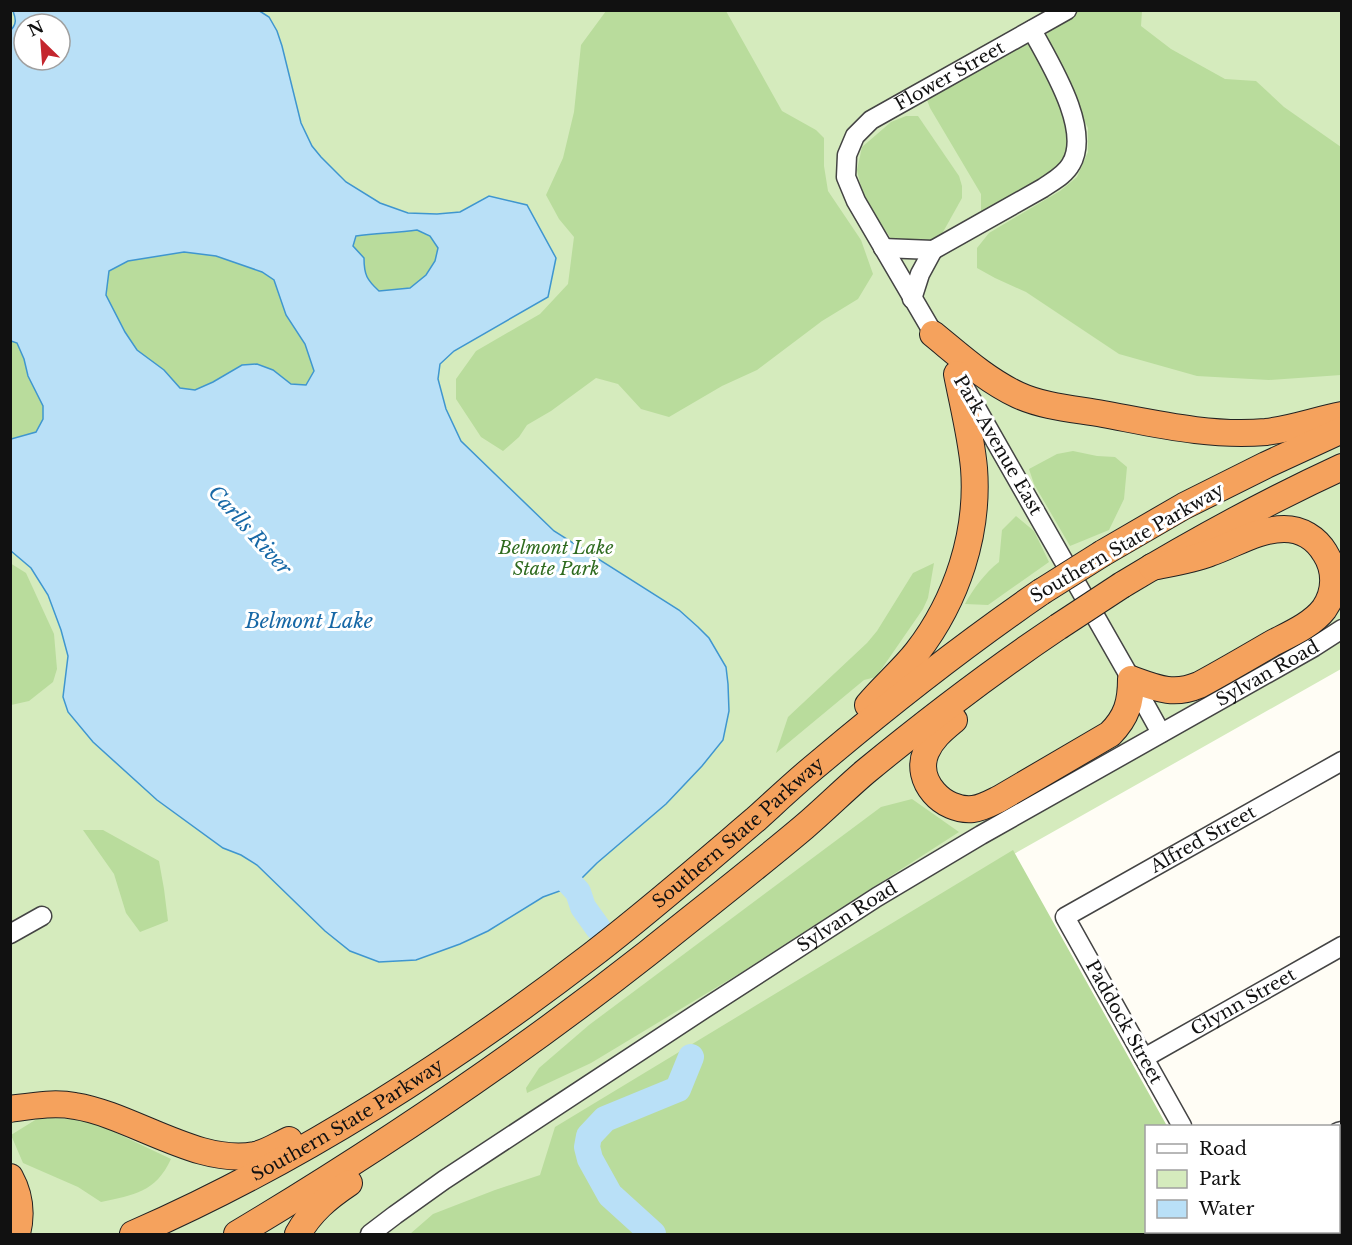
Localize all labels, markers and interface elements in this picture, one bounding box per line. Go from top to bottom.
north arrow [12,12,72,72]
text: N [25,16,47,41]
street label: Flower Street [891,36,1009,115]
street label: Park Avenue East [949,371,1047,519]
street label: Southern State Parkway [1026,478,1228,607]
water label: Carlls River [203,480,297,580]
park label: Belmont Lake State Park [498,537,613,580]
water label: Belmont Lake [244,609,373,633]
street label: Sylvan Road [1212,635,1323,711]
street label: Southern State Parkway [648,752,829,913]
street label: Alfred Street [1146,801,1260,878]
street label: Sylvan Road [793,877,901,957]
street label: Paddock Street [1081,956,1167,1088]
street label: Glynn Street [1187,963,1300,1040]
street label: Southern State Parkway [248,1054,448,1186]
legend [1145,1125,1340,1233]
text: Road [1199,1138,1247,1160]
text: Park [1199,1168,1241,1190]
text: Water [1198,1198,1255,1220]

